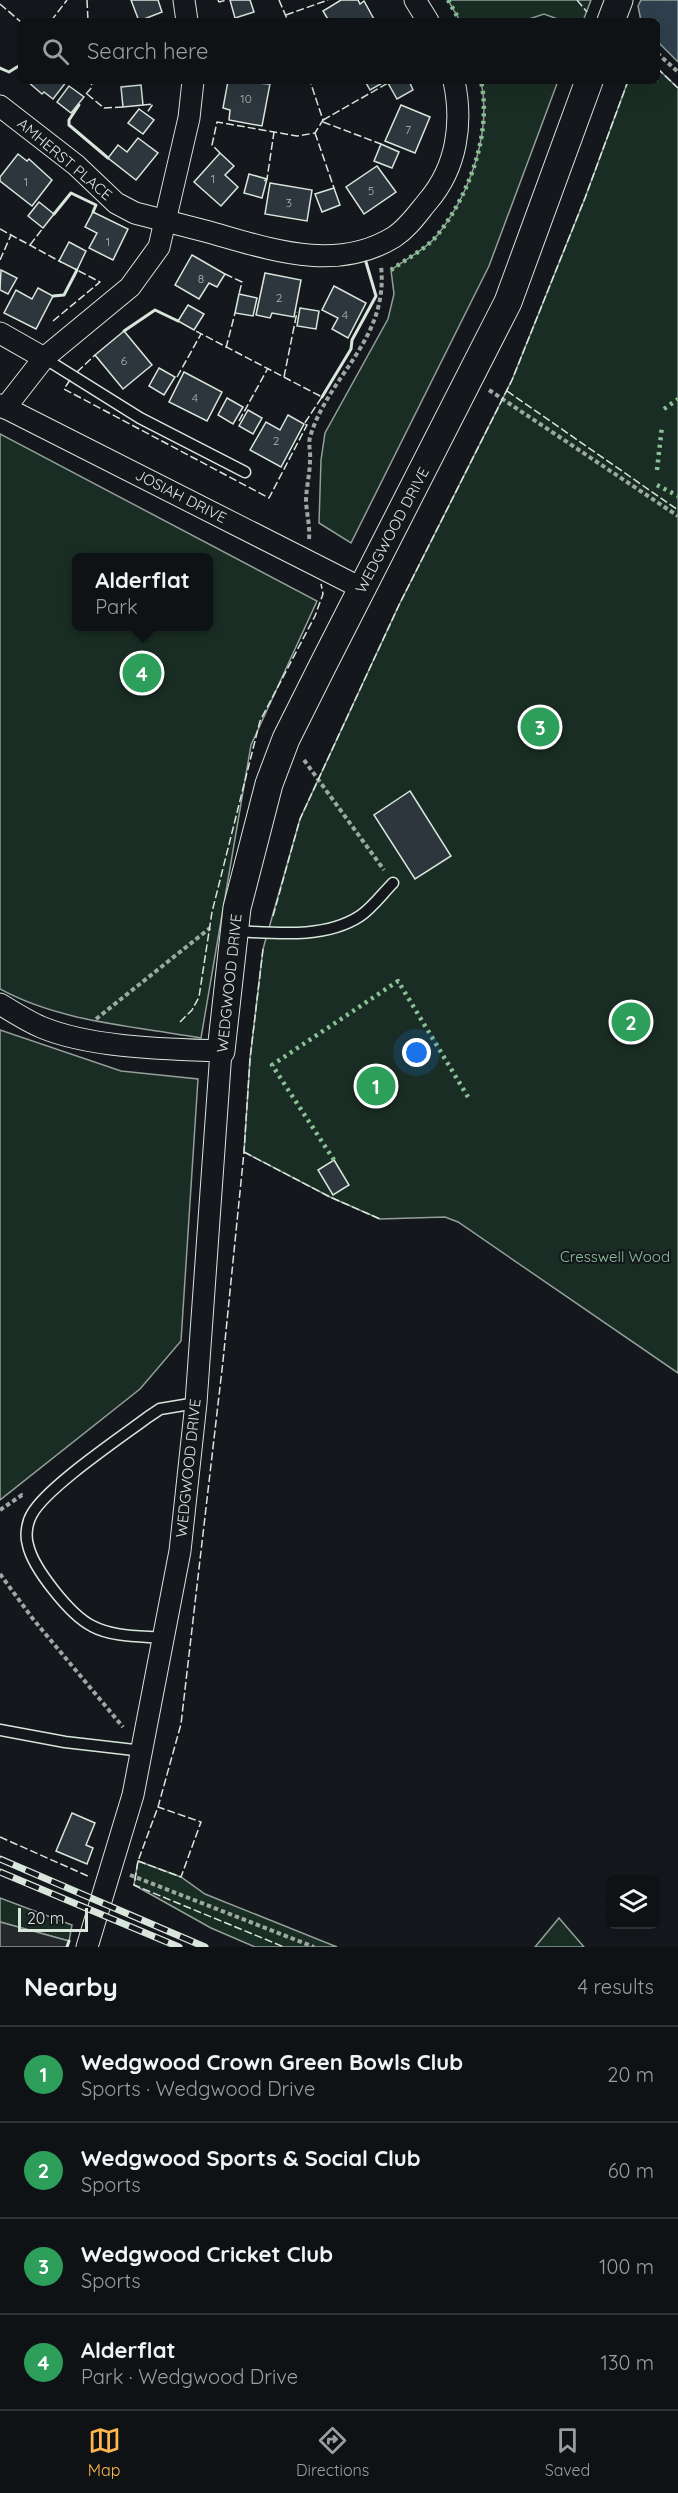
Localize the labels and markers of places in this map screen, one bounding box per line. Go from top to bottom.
pin: 4 [122,650,162,696]
pin: 3 [520,704,560,750]
pin: 2 [612,1000,650,1044]
pin: 1 [356,1064,395,1108]

